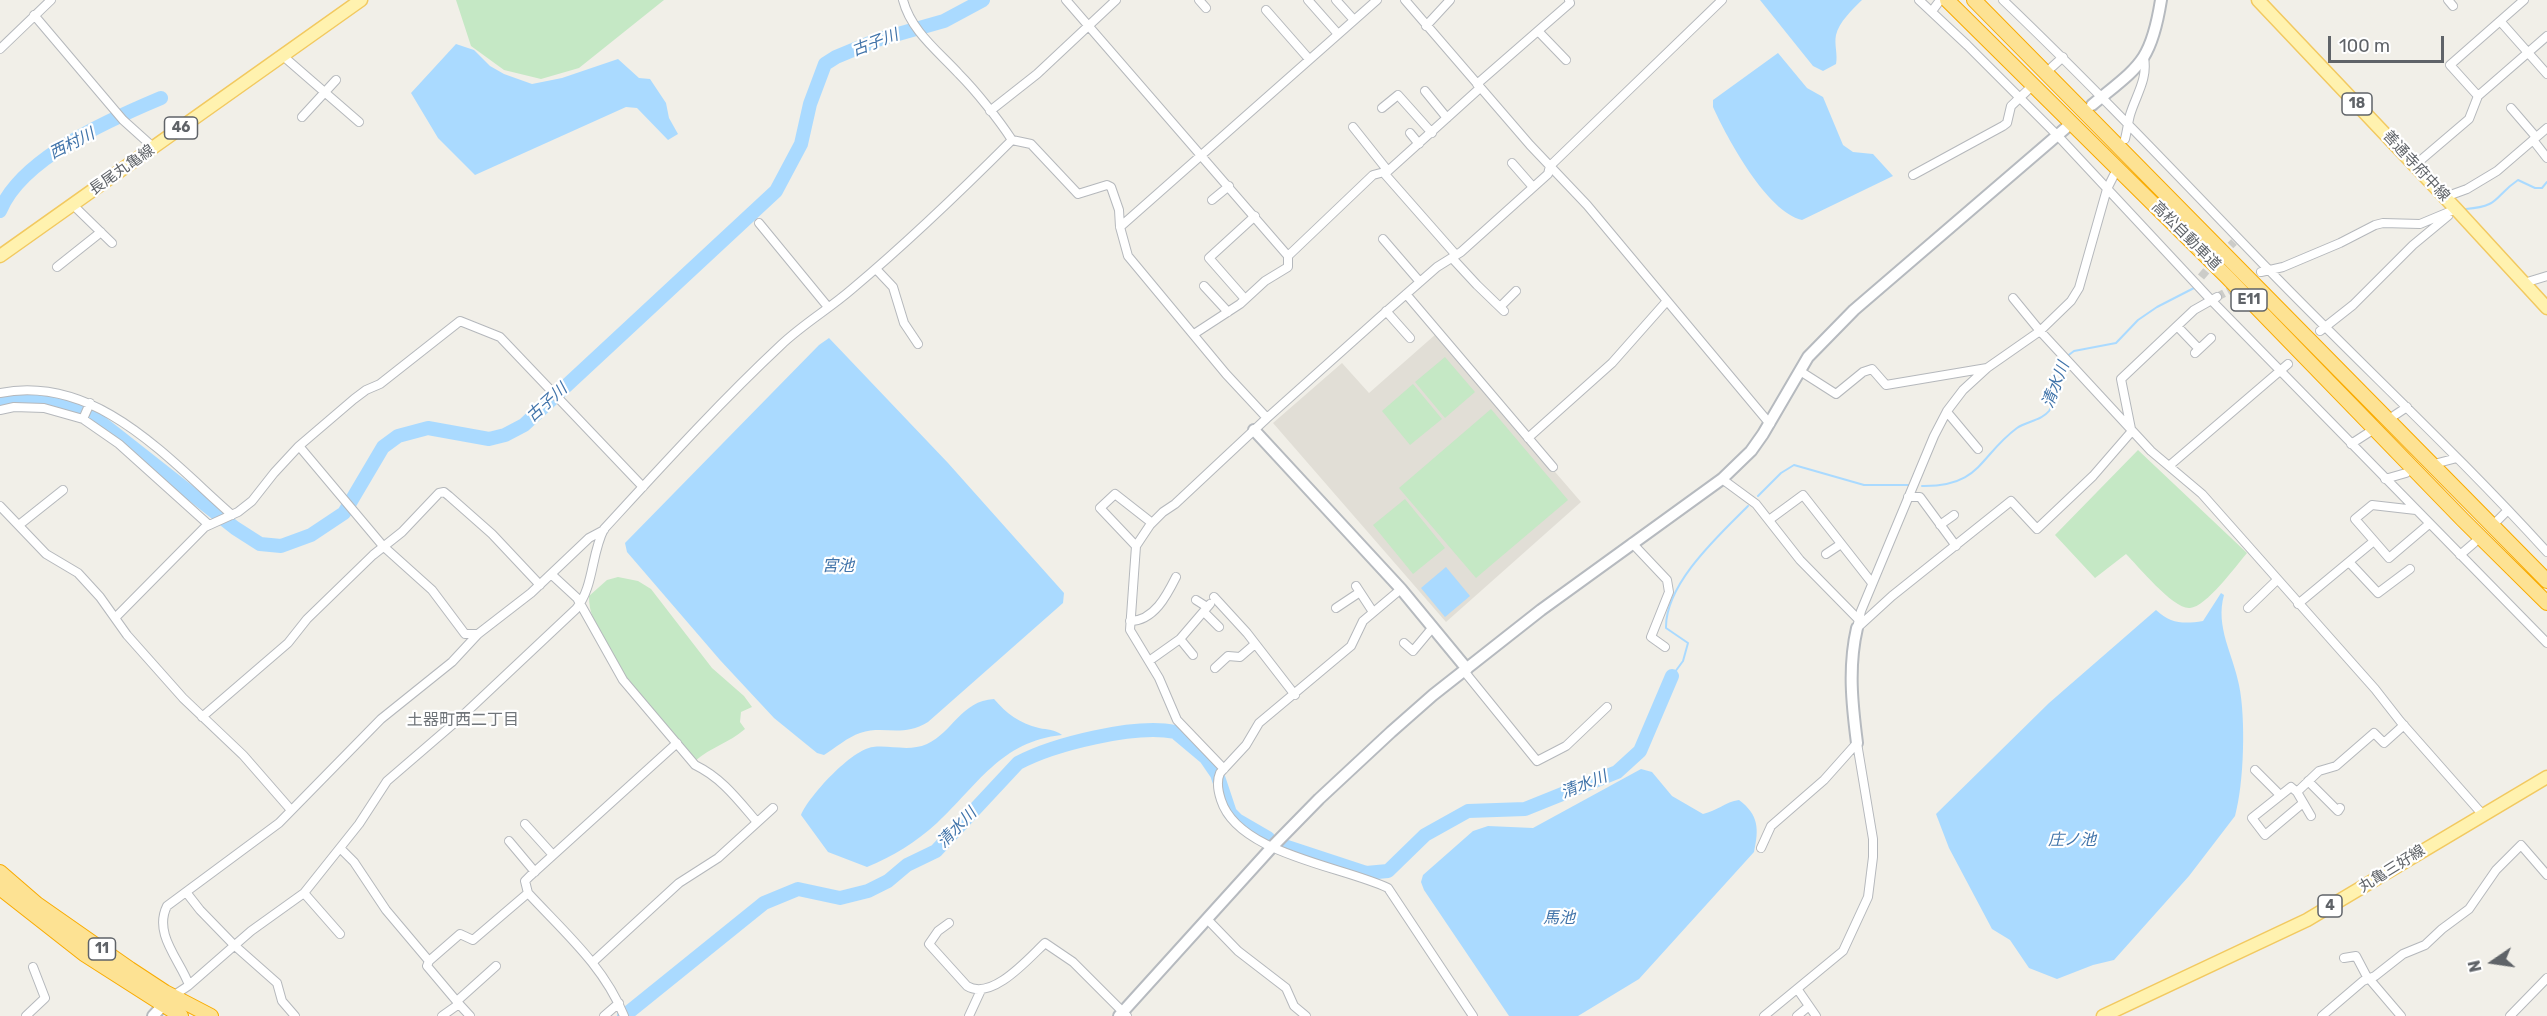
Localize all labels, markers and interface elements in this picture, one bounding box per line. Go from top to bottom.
scale bar [2331,24,2446,62]
water label: 古子川 [849,25,901,61]
text: 100 m [2339,35,2390,57]
road number: 18 [2342,93,2372,115]
road number: 46 [164,117,198,139]
water label: 西村川 [46,125,98,163]
street label: 善通寺府中線 [2379,127,2453,205]
street label: 長尾丸亀線 [86,141,158,199]
street label: 高松自動車道 [2148,198,2224,274]
road number: E11 [2231,289,2267,311]
water label: 清水川 [2038,359,2074,411]
water label: 古子川 [523,380,571,426]
water label: 宮池 [822,556,854,576]
district label: 土器町西二丁目 [407,710,519,730]
water label: 清水川 [1558,767,1610,803]
water label: 清水川 [933,804,981,852]
water label: 庄ノ池 [2048,830,2096,850]
street label: 丸亀三好線 [2355,841,2429,897]
road number: 4 [2318,895,2342,917]
water label: 馬池 [1543,908,1575,928]
north arrow [2463,932,2523,992]
road number: 11 [88,938,116,960]
text: N [2464,958,2486,974]

